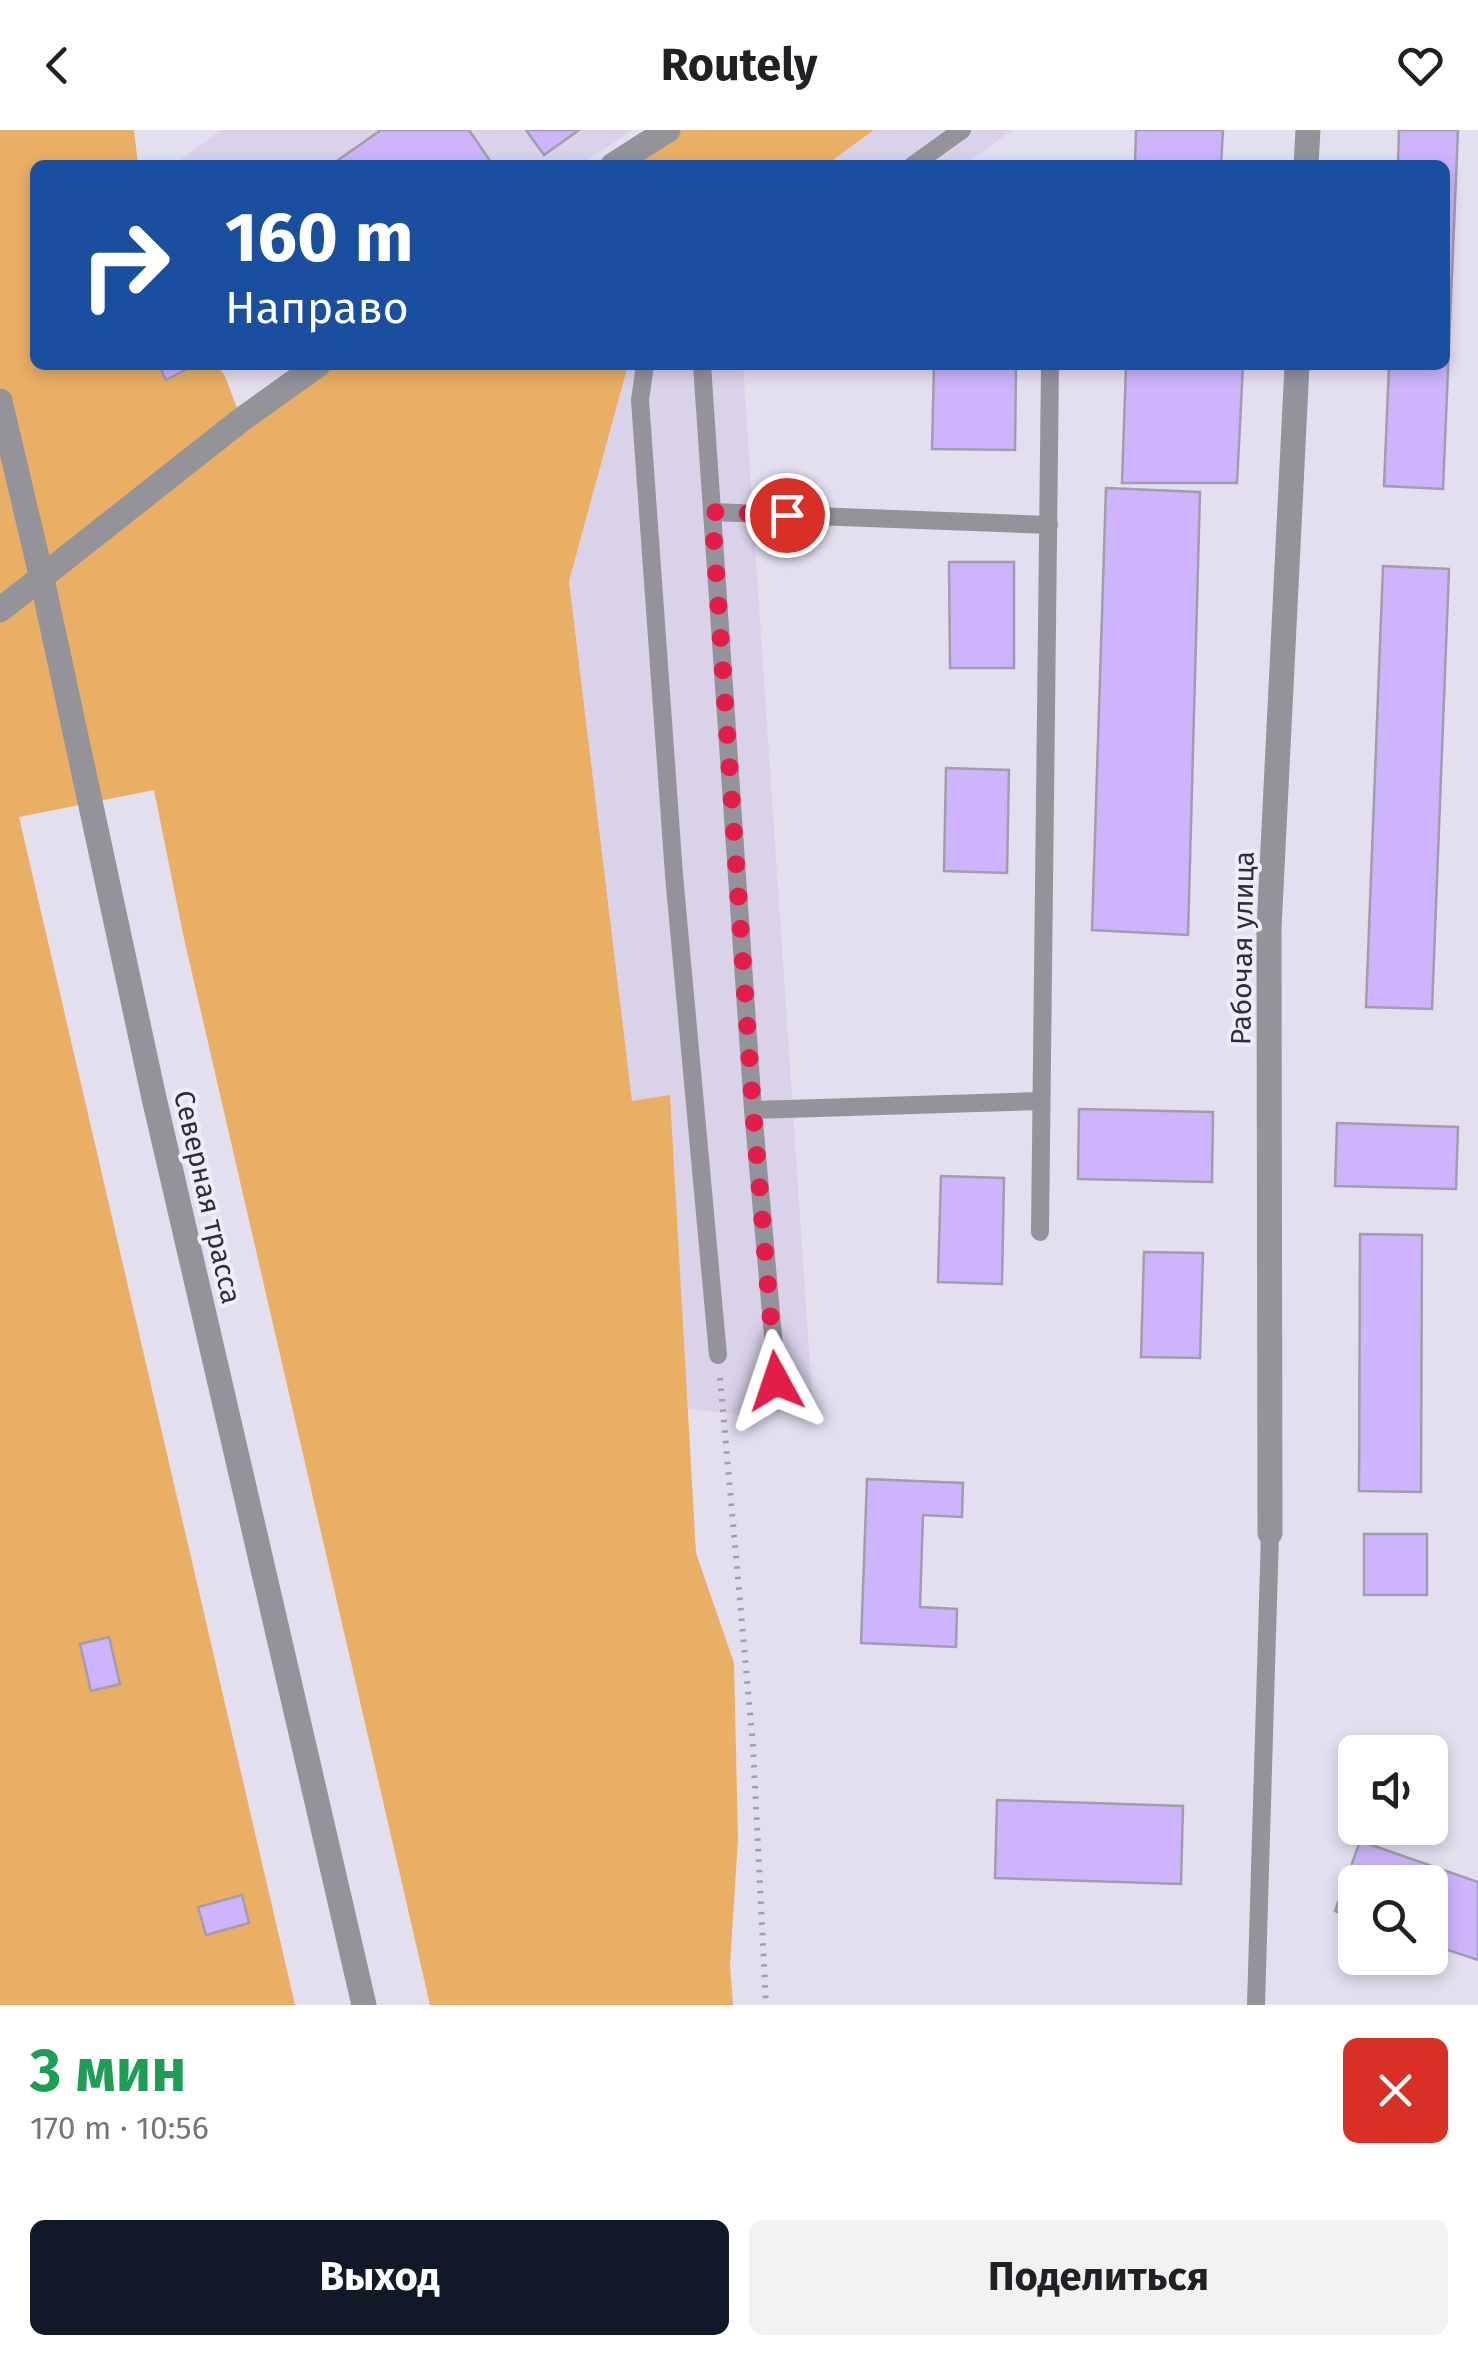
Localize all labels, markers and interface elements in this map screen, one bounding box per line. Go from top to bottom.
icon: back [30,38,85,93]
text: Routely [661,38,817,92]
icon: heart [1393,38,1448,93]
text: 160 m [225,196,414,280]
icon: right [60,200,190,330]
text: Направо [225,281,409,335]
pin [745,473,830,558]
icon: arrive [760,488,815,543]
street label: Рабочая улица [1224,851,1261,1045]
street label: Северная трасса [167,1087,248,1307]
position arrow [724,1329,828,1433]
map controls [1338,1735,1448,1975]
button: sound [1338,1735,1448,1845]
button: search [1338,1865,1448,1975]
text: 3 мин [30,2035,186,2107]
button: close [1343,2038,1448,2143]
text: 170 m · 10:56 [30,2109,209,2147]
button: Выход [30,2220,729,2335]
button: Поделиться [749,2220,1448,2335]

